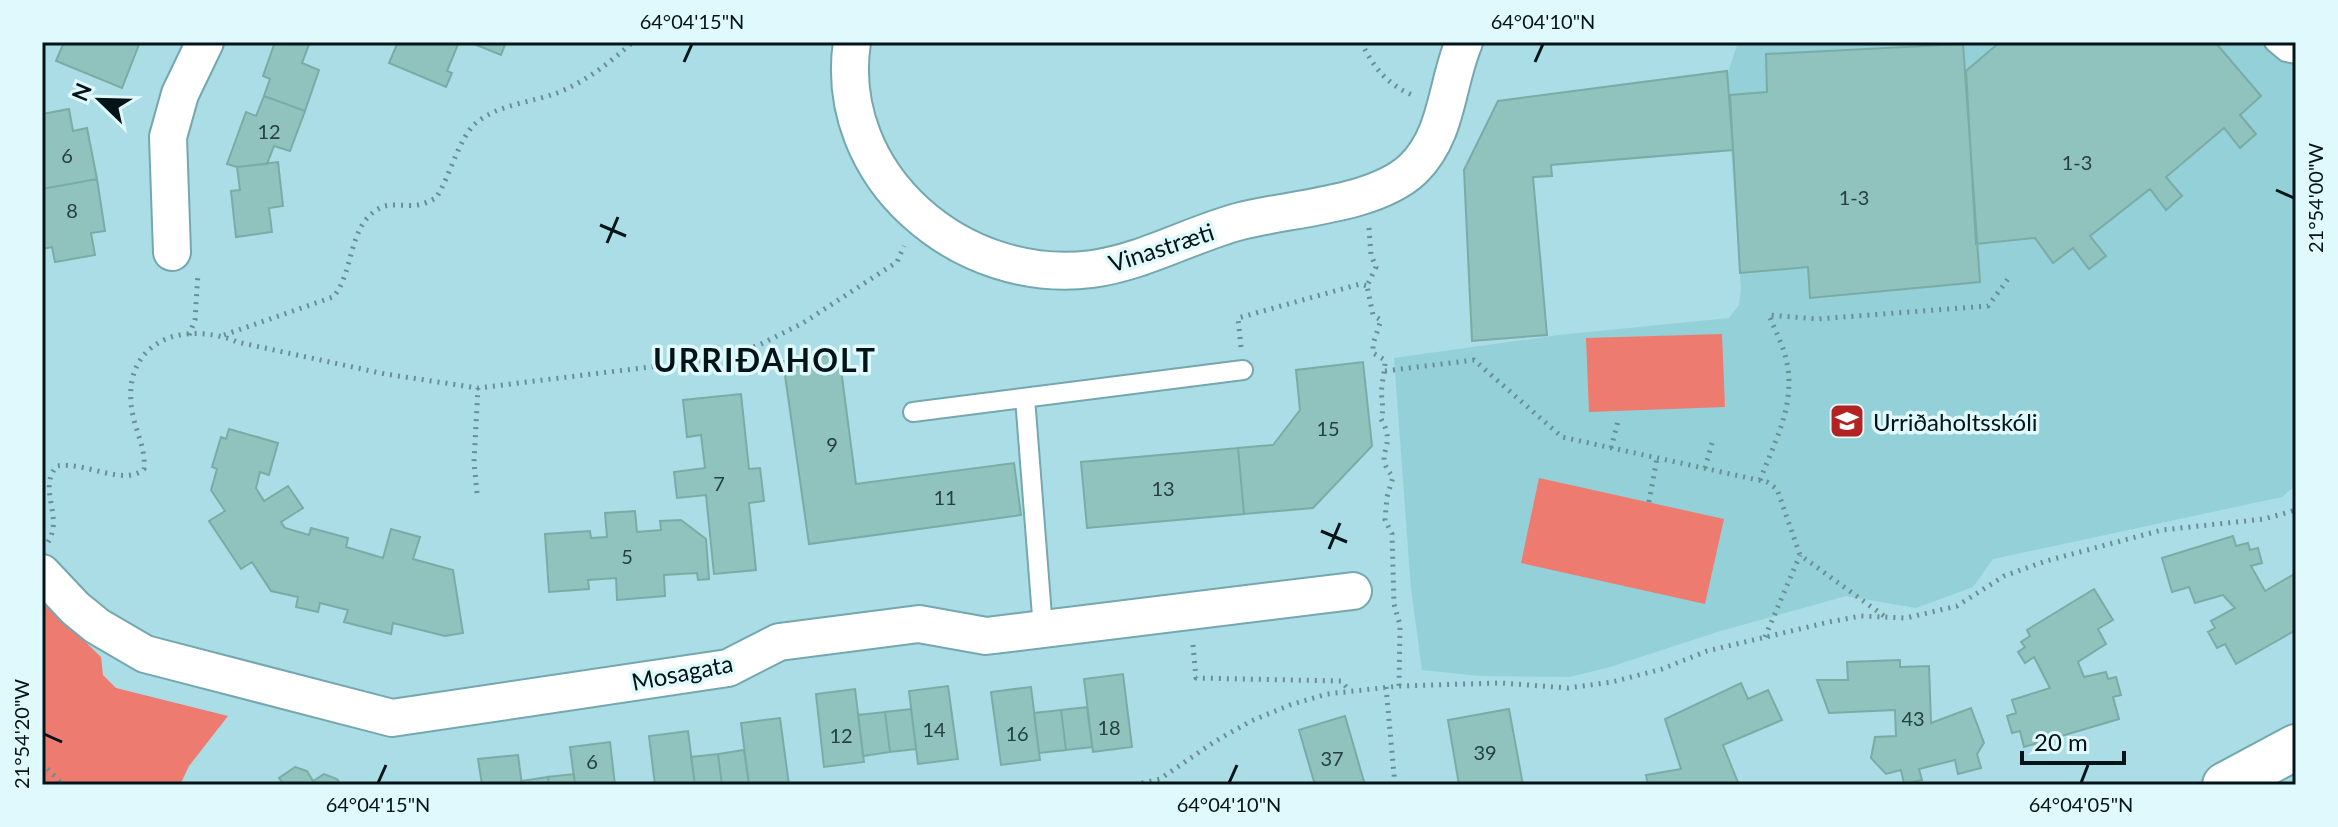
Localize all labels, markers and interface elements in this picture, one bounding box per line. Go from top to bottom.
text: 64°04'15"N [640,9,744,33]
text: 64°04'10"N [1491,9,1595,33]
north arrow [60,60,140,140]
text: N [65,79,97,105]
house number: 12 [257,119,281,143]
house number: 6 [61,143,73,167]
text: 21°54'00"W [2303,143,2327,253]
house number: 1-3 [2062,150,2092,174]
house number: 1-3 [1839,185,1869,209]
house number: 8 [66,198,78,222]
street label: Vinastræti [1105,216,1217,278]
district label: URRIÐAHOLT [653,340,877,379]
school or university icon: Urriðaholtsskóli [1828,402,1866,440]
place label: Urriðaholtsskóli [1873,407,2038,436]
house number: 15 [1316,416,1340,440]
house number: 9 [826,432,838,456]
house number: 7 [713,471,725,495]
house number: 13 [1151,476,1175,500]
house number: 11 [933,485,957,509]
house number: 5 [621,544,633,568]
street label: Mosagata [629,648,735,696]
text: 21°54'20"W [9,679,33,789]
house number: 43 [1901,706,1925,730]
house number: 18 [1097,715,1121,739]
scale bar [2022,715,2124,765]
house number: 14 [922,717,946,741]
house number: 16 [1005,721,1029,745]
house number: 12 [829,723,853,747]
text: 20 m [2034,727,2088,756]
house number: 39 [1473,740,1497,764]
house number: 37 [1320,746,1344,770]
house number: 6 [586,749,598,773]
text: 64°04'15"N [326,792,430,816]
text: 64°04'10"N [1177,792,1281,816]
text: 64°04'05"N [2029,792,2133,816]

